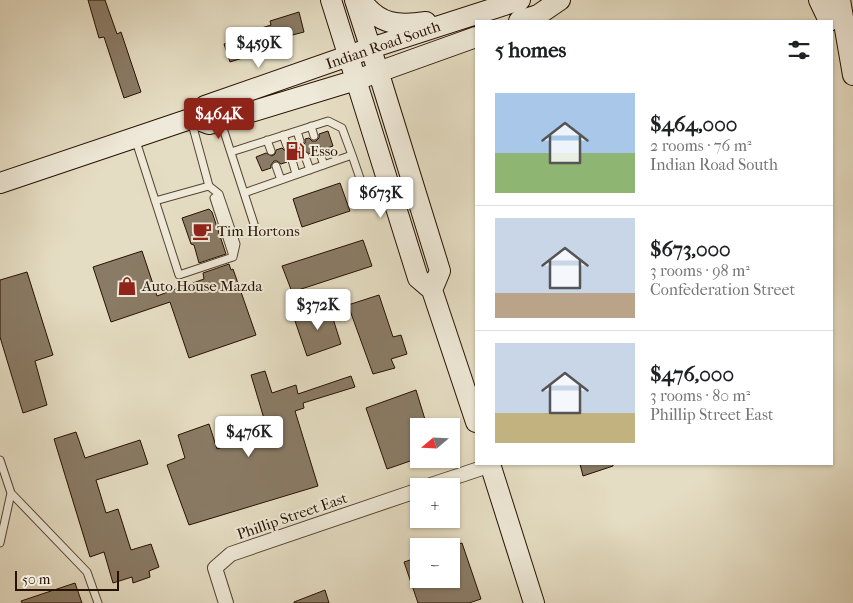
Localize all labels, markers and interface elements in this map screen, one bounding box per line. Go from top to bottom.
street label: Indian Road South [323,17,443,73]
pin: $459K [224,27,294,69]
text: $459K [237,33,281,52]
icon: filters [785,36,813,64]
text: 5 homes [495,38,566,62]
pin: $464K [184,98,254,140]
text: $464K [195,104,243,123]
text: $464,000 [650,112,737,136]
icon: home [535,113,595,173]
text: 2 rooms · 76 m² [650,136,751,155]
fuel station icon: Esso [284,140,306,162]
place label: Esso [310,142,338,160]
text: Indian Road South [650,155,778,174]
pin: $673K [346,176,416,219]
text: $673K [359,183,403,202]
cafe icon: Tim Hortons [191,220,213,242]
place label: Tim Hortons [217,222,300,240]
text: $673,000 [650,237,731,261]
icon: home [535,238,595,298]
text: 3 rooms · 98 m² [650,261,750,280]
shop icon: Auto House Mazda [116,275,138,297]
place label: Auto House Mazda [141,277,263,295]
text: Confederation Street [650,280,795,299]
pin: $372K [283,288,353,331]
text: $372K [297,295,339,314]
text: $476,000 [650,362,734,386]
icon: home [535,363,595,423]
text: 3 rooms · 80 m² [650,386,750,405]
text: Phillip Street East [650,405,774,424]
pin: $476K [214,416,284,458]
north arrow [410,418,460,468]
map controls [410,418,460,588]
text: $476K [226,422,272,441]
button: + [410,478,460,528]
street label: Phillip Street East [234,488,350,543]
button: − [410,538,460,588]
scale bar [15,568,119,591]
text: 50 m [22,571,50,588]

